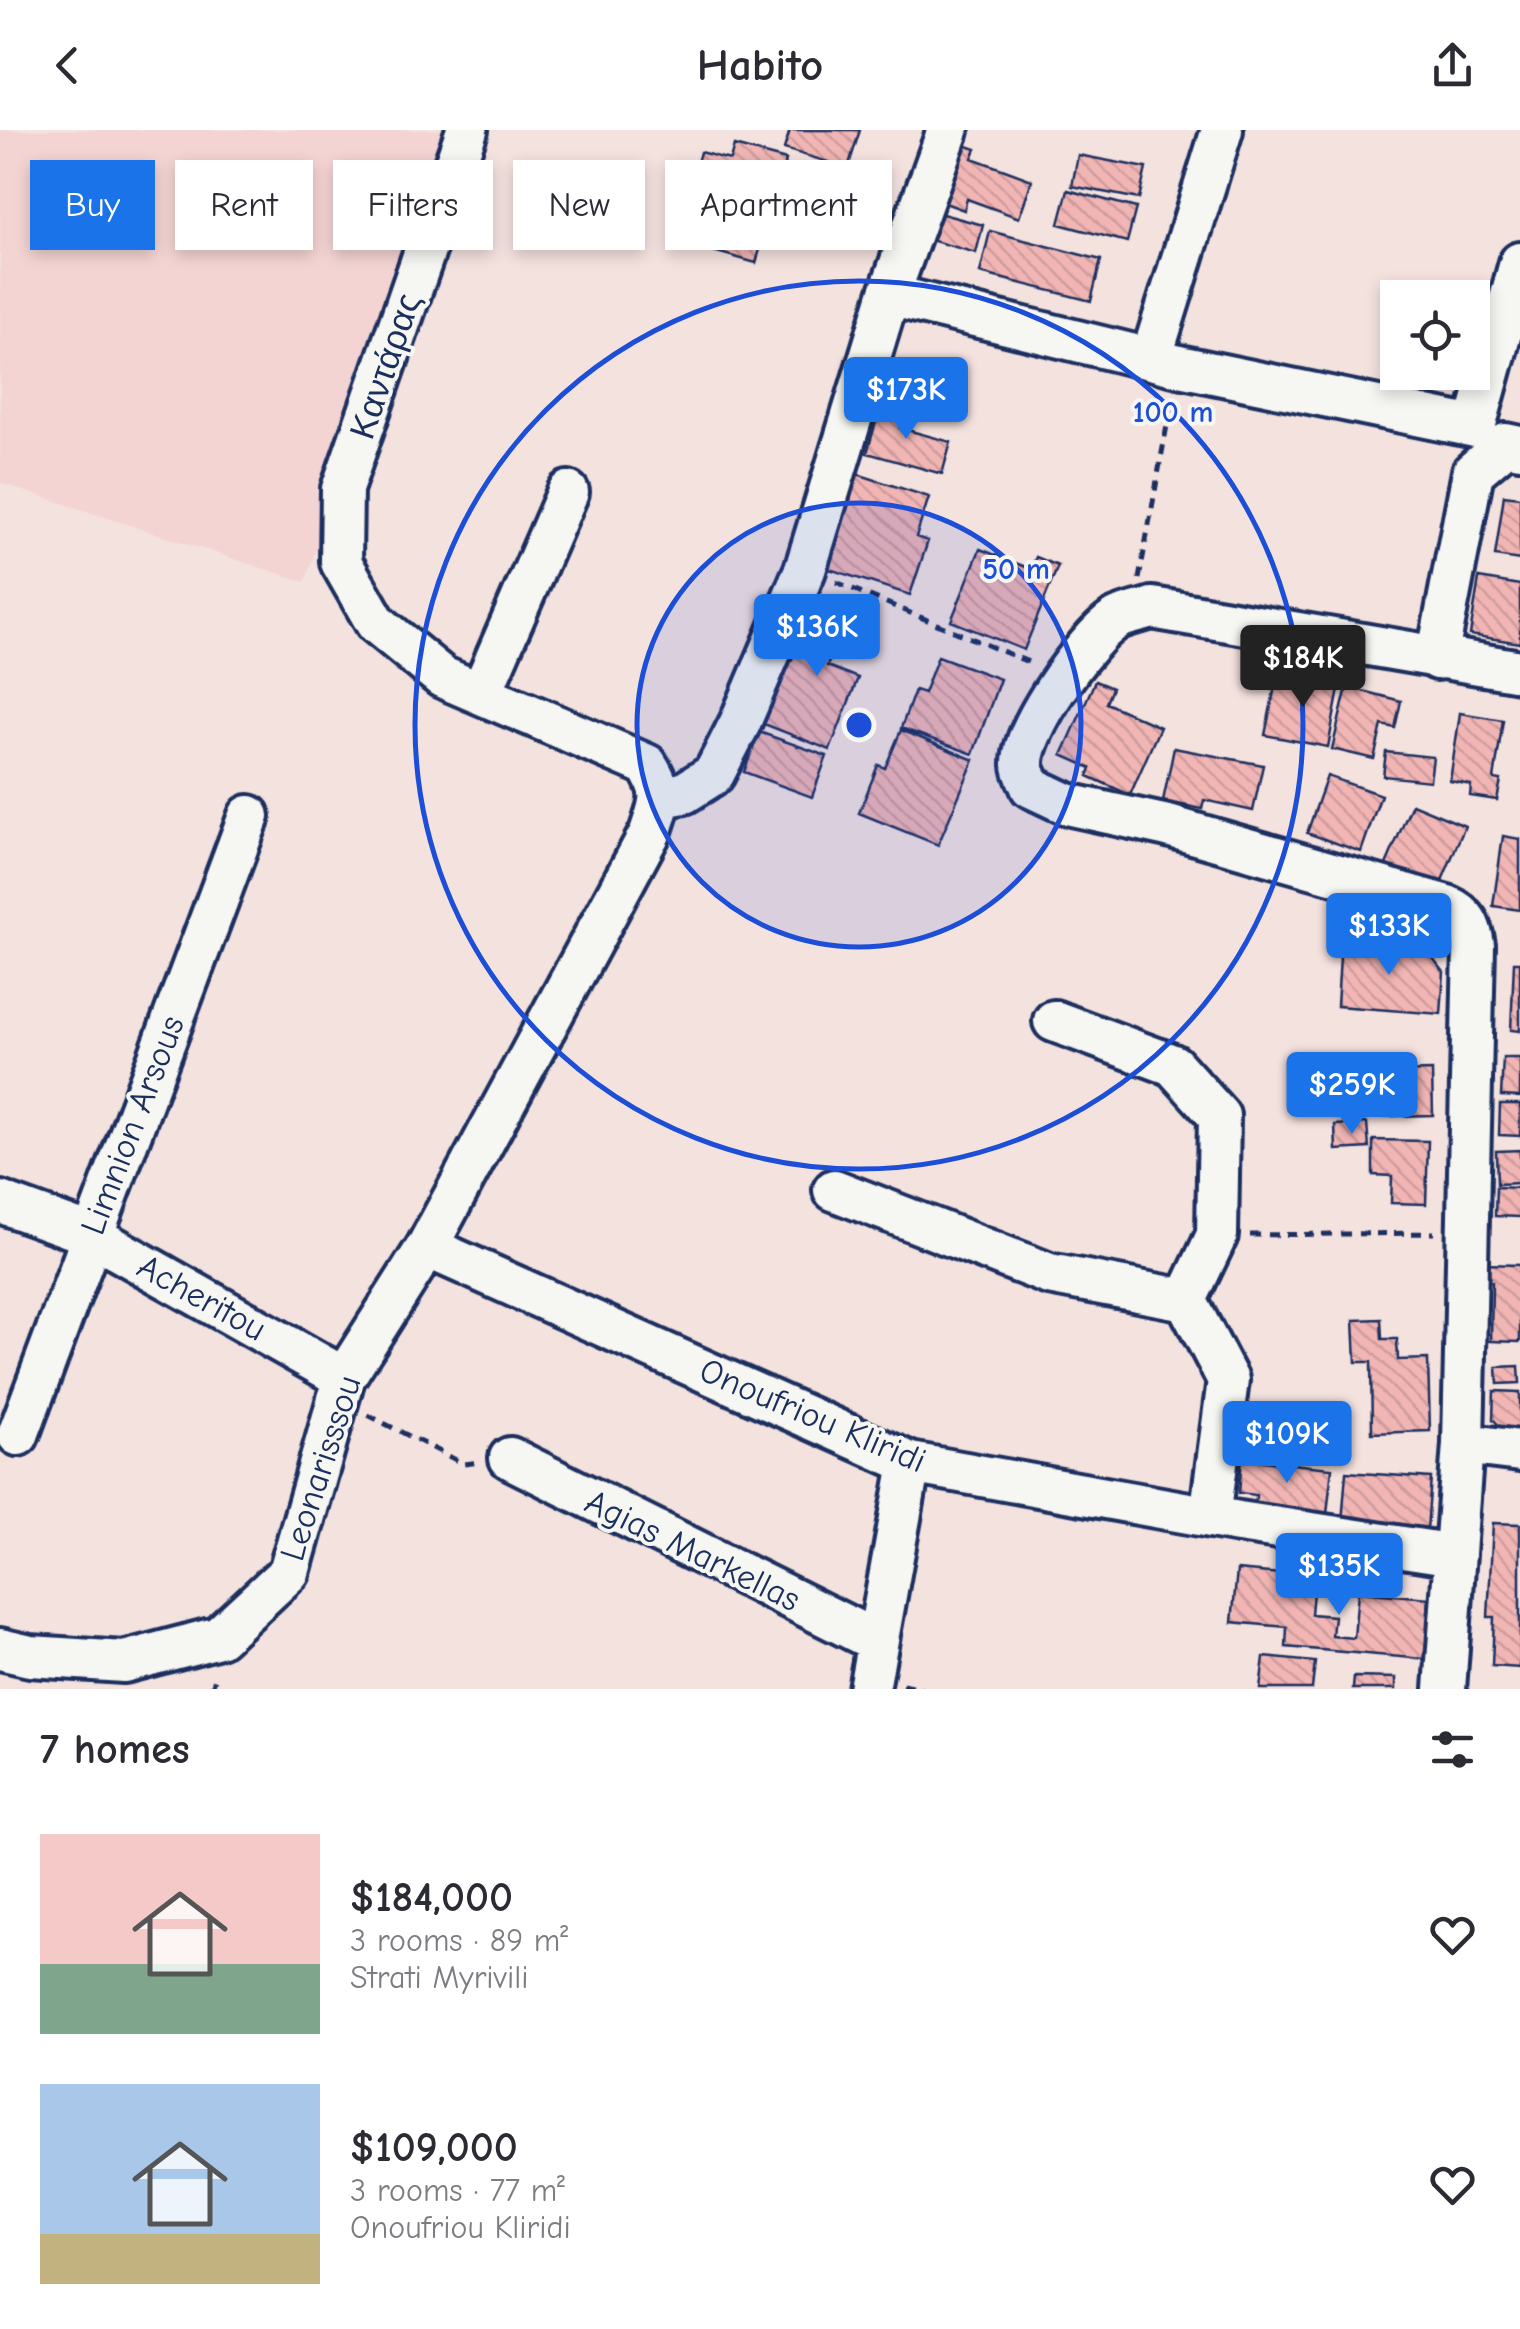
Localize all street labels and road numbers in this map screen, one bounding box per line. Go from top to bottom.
street label: Καντάρας [341,288,429,444]
street label: Limnion Arsous [72,1010,193,1240]
street label: Acheritou [130,1245,273,1349]
street label: Onoufriou Kliridi [694,1349,932,1482]
street label: Leonarisssou [271,1370,370,1566]
street label: Agias Markellas [579,1481,807,1620]

